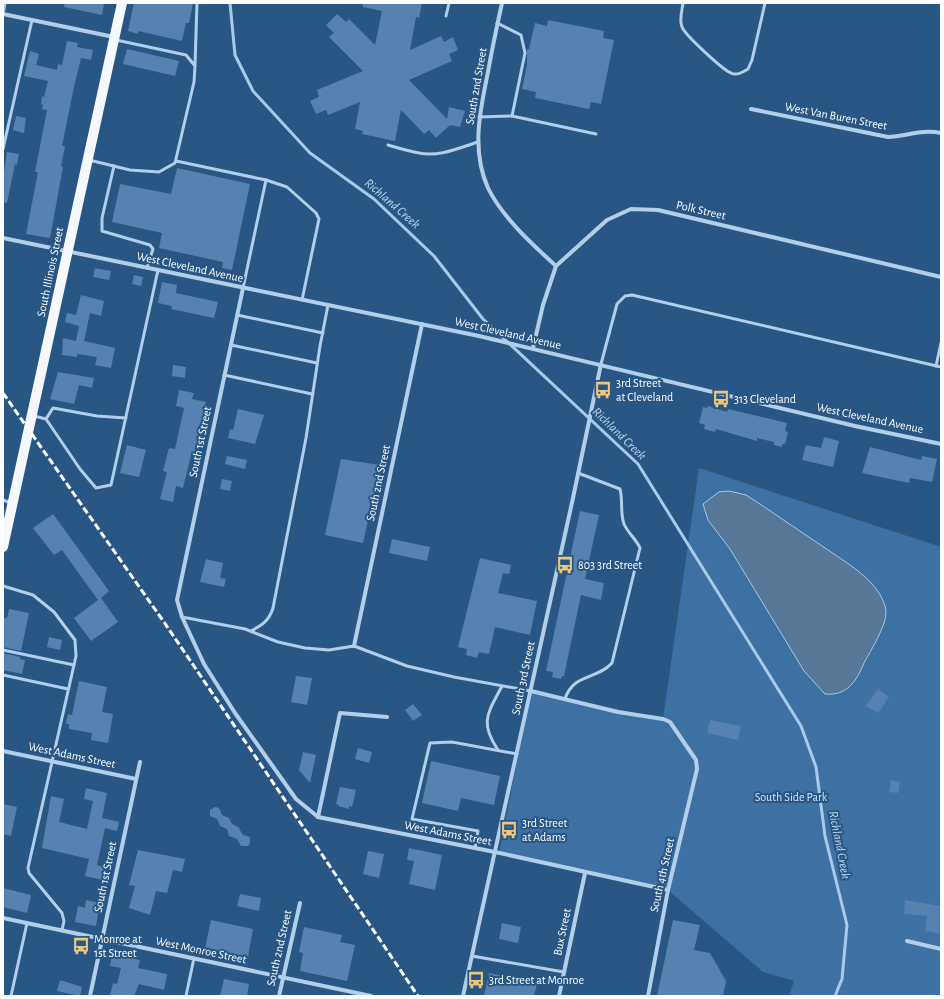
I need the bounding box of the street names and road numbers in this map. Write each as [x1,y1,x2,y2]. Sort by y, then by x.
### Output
street label: South 2nd Street [463,47,489,125]
street label: West Van Buren Street [784,100,888,132]
street label: Polk Street [675,198,727,222]
street label: South Illinois Street [35,226,65,318]
street label: West Cleveland Avenue [135,250,245,284]
street label: West Cleveland Avenue [454,315,562,351]
street label: West Cleveland Avenue [815,401,925,435]
street label: South 1st Street [187,405,213,479]
street label: South 2nd Street [364,444,392,522]
street label: South 3rd Street [509,640,537,716]
street label: West Adams Street [27,740,117,770]
street label: West Adams Street [403,819,493,847]
street label: South 4th Street [648,837,676,913]
street label: South 1st Street [92,840,118,914]
street label: Bux Street [551,907,573,957]
street label: South 2nd Street [264,909,294,987]
street label: West Monroe Street [154,935,248,966]

